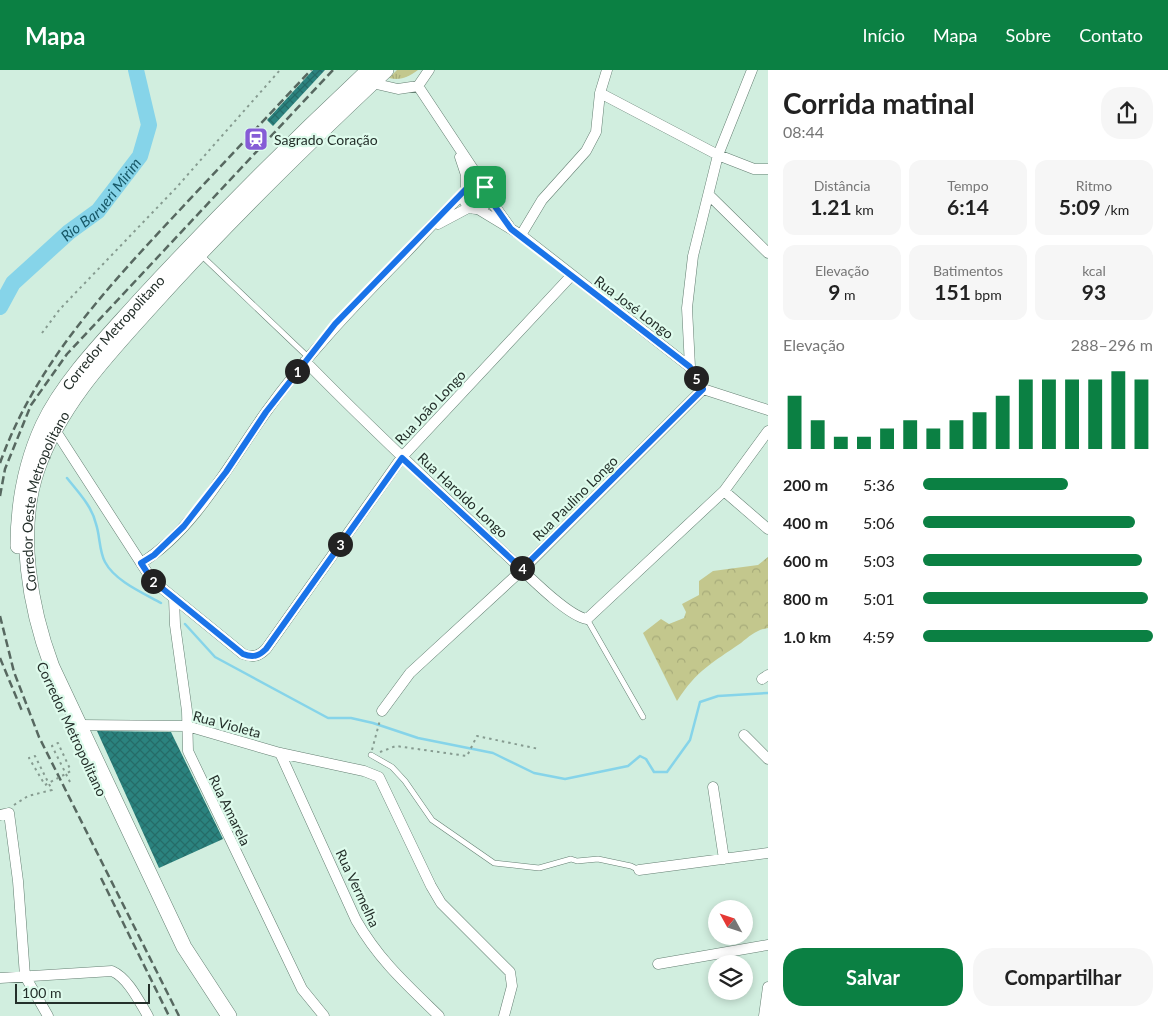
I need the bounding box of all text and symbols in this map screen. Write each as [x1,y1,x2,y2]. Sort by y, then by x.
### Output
text: Mapa [25,21,85,50]
text: Início [863,24,905,46]
text: Mapa [933,24,977,46]
text: Sobre [1005,24,1051,46]
text: Contato [1079,24,1143,46]
text: Corrida matinal [783,86,975,120]
button: share [1101,87,1153,139]
text: 08:44 [783,122,824,141]
station icon: Sagrado Coração [243,126,269,152]
place label: Sagrado Coração [274,131,378,148]
water label: Rio Barueri Mirim [57,154,145,244]
pin [464,166,506,208]
icon: arrive [471,173,499,201]
text: Distância [814,177,870,194]
text: Tempo [947,177,989,194]
text: Ritmo [1076,177,1112,194]
text: 1.21 [810,194,852,219]
text: 6:14 [947,194,989,219]
text: 5:09 [1059,194,1101,219]
text: km [852,201,874,218]
text: /km [1101,201,1129,218]
text: Elevação [815,262,869,279]
text: Batimentos [933,262,1003,279]
text: kcal [1082,262,1106,279]
street label: Corredor Metropolitano [58,271,167,393]
street label: Rua José Longo [591,272,677,342]
text: 9 [828,279,841,304]
text: 151 [934,279,971,304]
text: 93 [1082,279,1106,304]
text: m [841,286,856,303]
text: bpm [971,286,1002,303]
text: Elevação [783,335,845,354]
text: 288–296 m [1071,335,1153,354]
pin: 1 [284,358,310,384]
text: 1 [293,363,302,380]
street label: Rua João Longo [391,366,469,448]
pin: 5 [684,366,708,390]
text: 5 [692,370,701,387]
street label: Corredor Oeste Metropolitano [18,407,72,593]
street label: Rua Haroldo Longo [414,449,512,541]
street label: Rua Paulino Longo [529,452,621,544]
text: 200 m [783,475,828,494]
text: 5:36 [863,475,895,494]
text: 400 m [783,513,828,532]
text: 5:06 [863,513,895,532]
pin: 3 [328,532,352,556]
text: 3 [336,536,345,553]
text: 600 m [783,551,828,570]
text: 5:03 [863,551,895,570]
pin: 4 [510,556,534,580]
text: 4 [518,560,527,577]
pin: 2 [140,568,166,594]
text: 2 [149,573,158,590]
text: 800 m [783,589,828,608]
text: 5:01 [863,589,895,608]
text: 1.0 km [783,627,831,646]
text: 4:59 [863,627,895,646]
street label: Corredor Metropolitano [33,659,111,799]
street label: Rua Violeta [191,707,263,741]
street label: Rua Amarela [206,772,254,848]
street label: Rua Vermelha [332,846,384,930]
north arrow [708,900,752,945]
map controls [708,900,753,1000]
button: Salvar [783,948,963,1006]
button: Compartilhar [973,948,1153,1006]
button: layers [708,955,753,1000]
scale bar [15,981,150,1004]
text: 100 m [22,984,61,1001]

